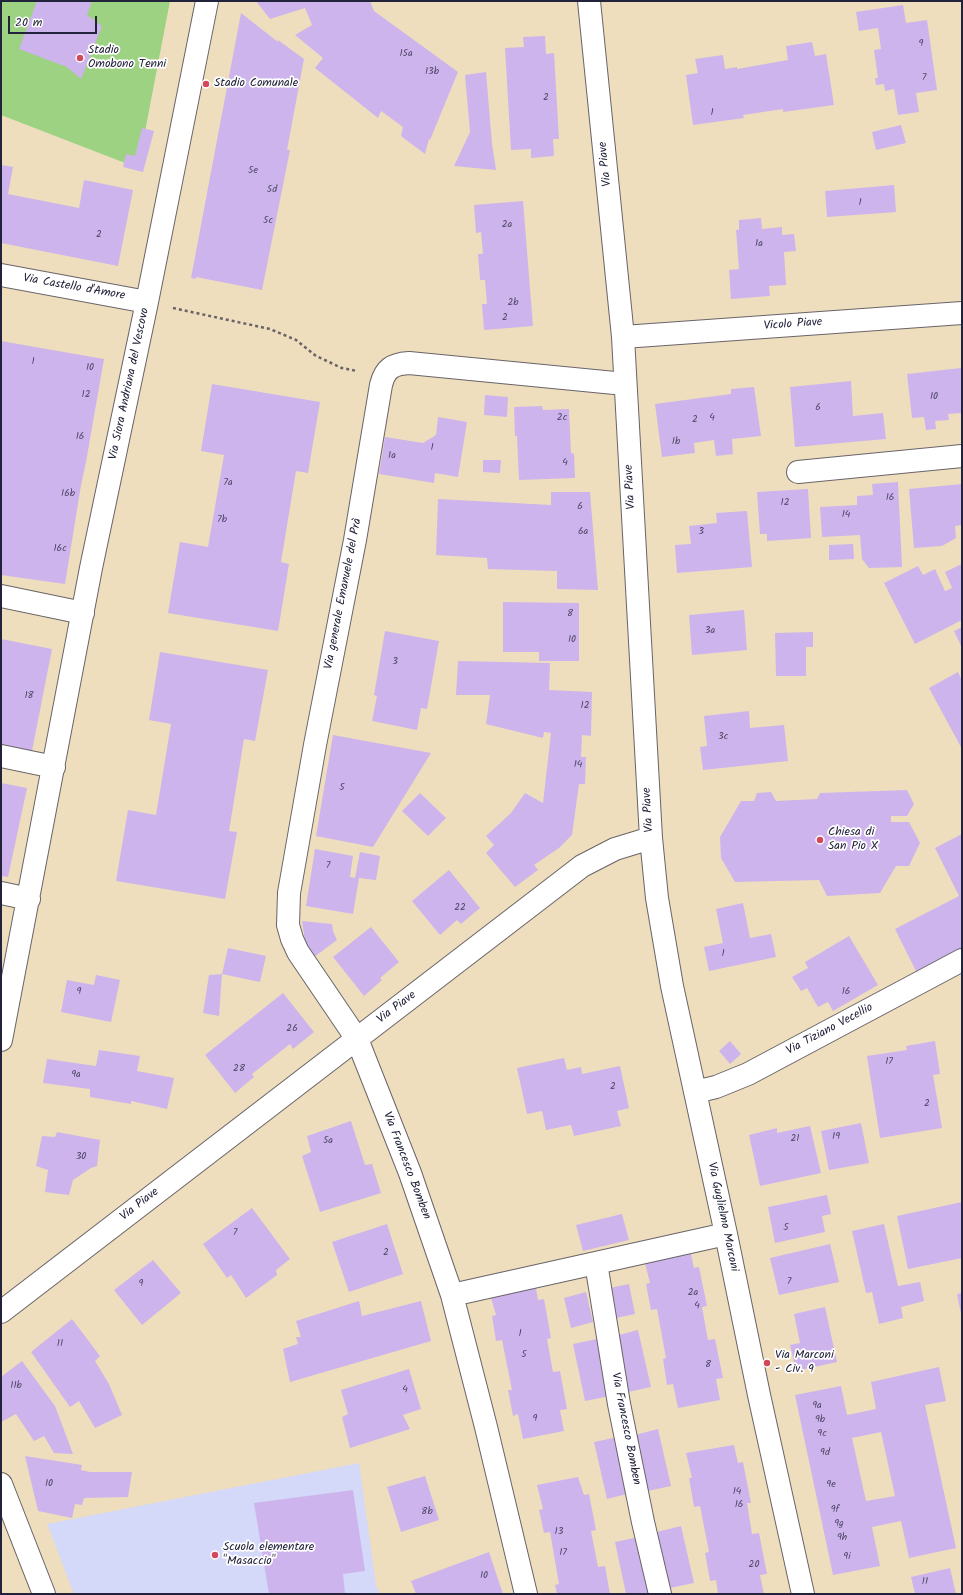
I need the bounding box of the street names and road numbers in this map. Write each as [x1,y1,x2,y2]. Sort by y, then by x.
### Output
street label: Via Piave [596,141,616,187]
street label: Via Castello d'Amore [22,272,126,304]
street label: Via Siora Andriana del Vescovo [107,307,153,461]
street label: Vicolo Piave [763,316,823,334]
street label: Via Piave [623,464,639,510]
street label: Via generale Emanuele del Prà [322,517,366,671]
street label: Via Piave [641,787,657,833]
street label: Via Piave [375,989,419,1027]
street label: Via Tiziano Vecellio [784,1001,876,1059]
street label: Via Francesco Bomben [379,1110,433,1222]
street label: Via Guglielmo Marconi [703,1161,741,1273]
street label: Via Piave [118,1185,162,1225]
street label: Via Francesco Bomben [607,1372,643,1486]

